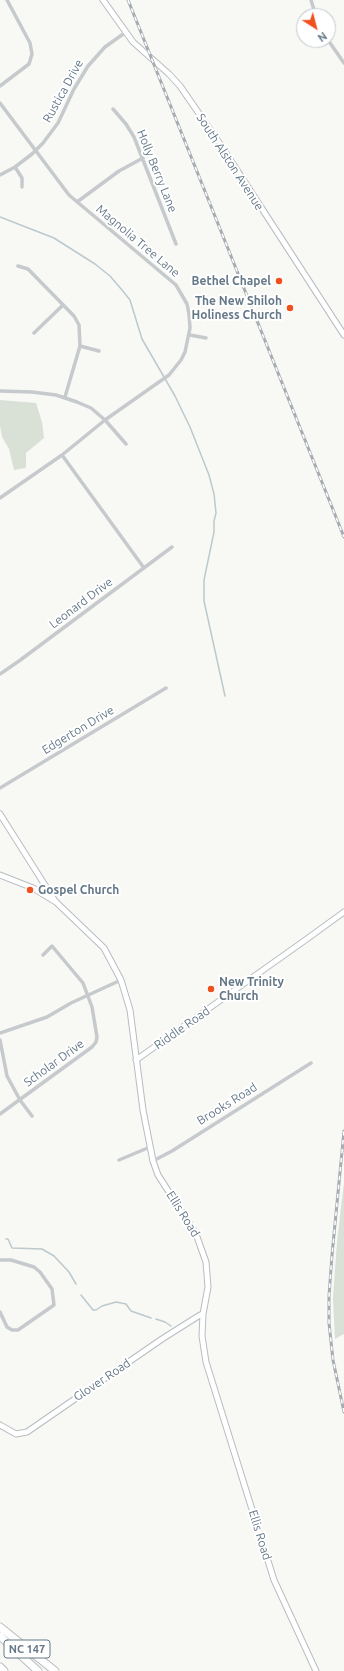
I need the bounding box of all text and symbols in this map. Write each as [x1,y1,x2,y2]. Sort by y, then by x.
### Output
north arrow [296,8,336,48]
text: N [316,30,329,44]
street label: Rustica Drive [40,57,86,125]
street label: South Alston Avenue [193,111,267,213]
street label: Holly Berry Lane [134,127,180,215]
street label: Magnolia Tree Lane [93,202,183,280]
place label: Bethel Chapel [192,274,271,288]
marker: Bethel Chapel [274,276,284,286]
place label: The New Shiloh Holiness Church [192,294,282,322]
marker: The New Shiloh Holiness Church [285,303,295,313]
street label: Leonard Drive [47,575,115,631]
street label: Edgerton Drive [39,703,117,757]
place label: Gospel Church [38,883,119,897]
marker: Gospel Church [25,885,35,895]
place label: New Trinity Church [219,975,284,1003]
marker: New Trinity Church [206,984,216,994]
street label: Riddle Road [151,1004,213,1052]
street label: Scholar Drive [21,1036,87,1090]
street label: Brooks Road [194,1080,260,1128]
street label: Ellis Road [163,1188,203,1240]
street label: Glover Road [71,1356,133,1404]
street label: Ellis Road [246,1508,274,1562]
road number: NC 147 [4,1640,50,1658]

